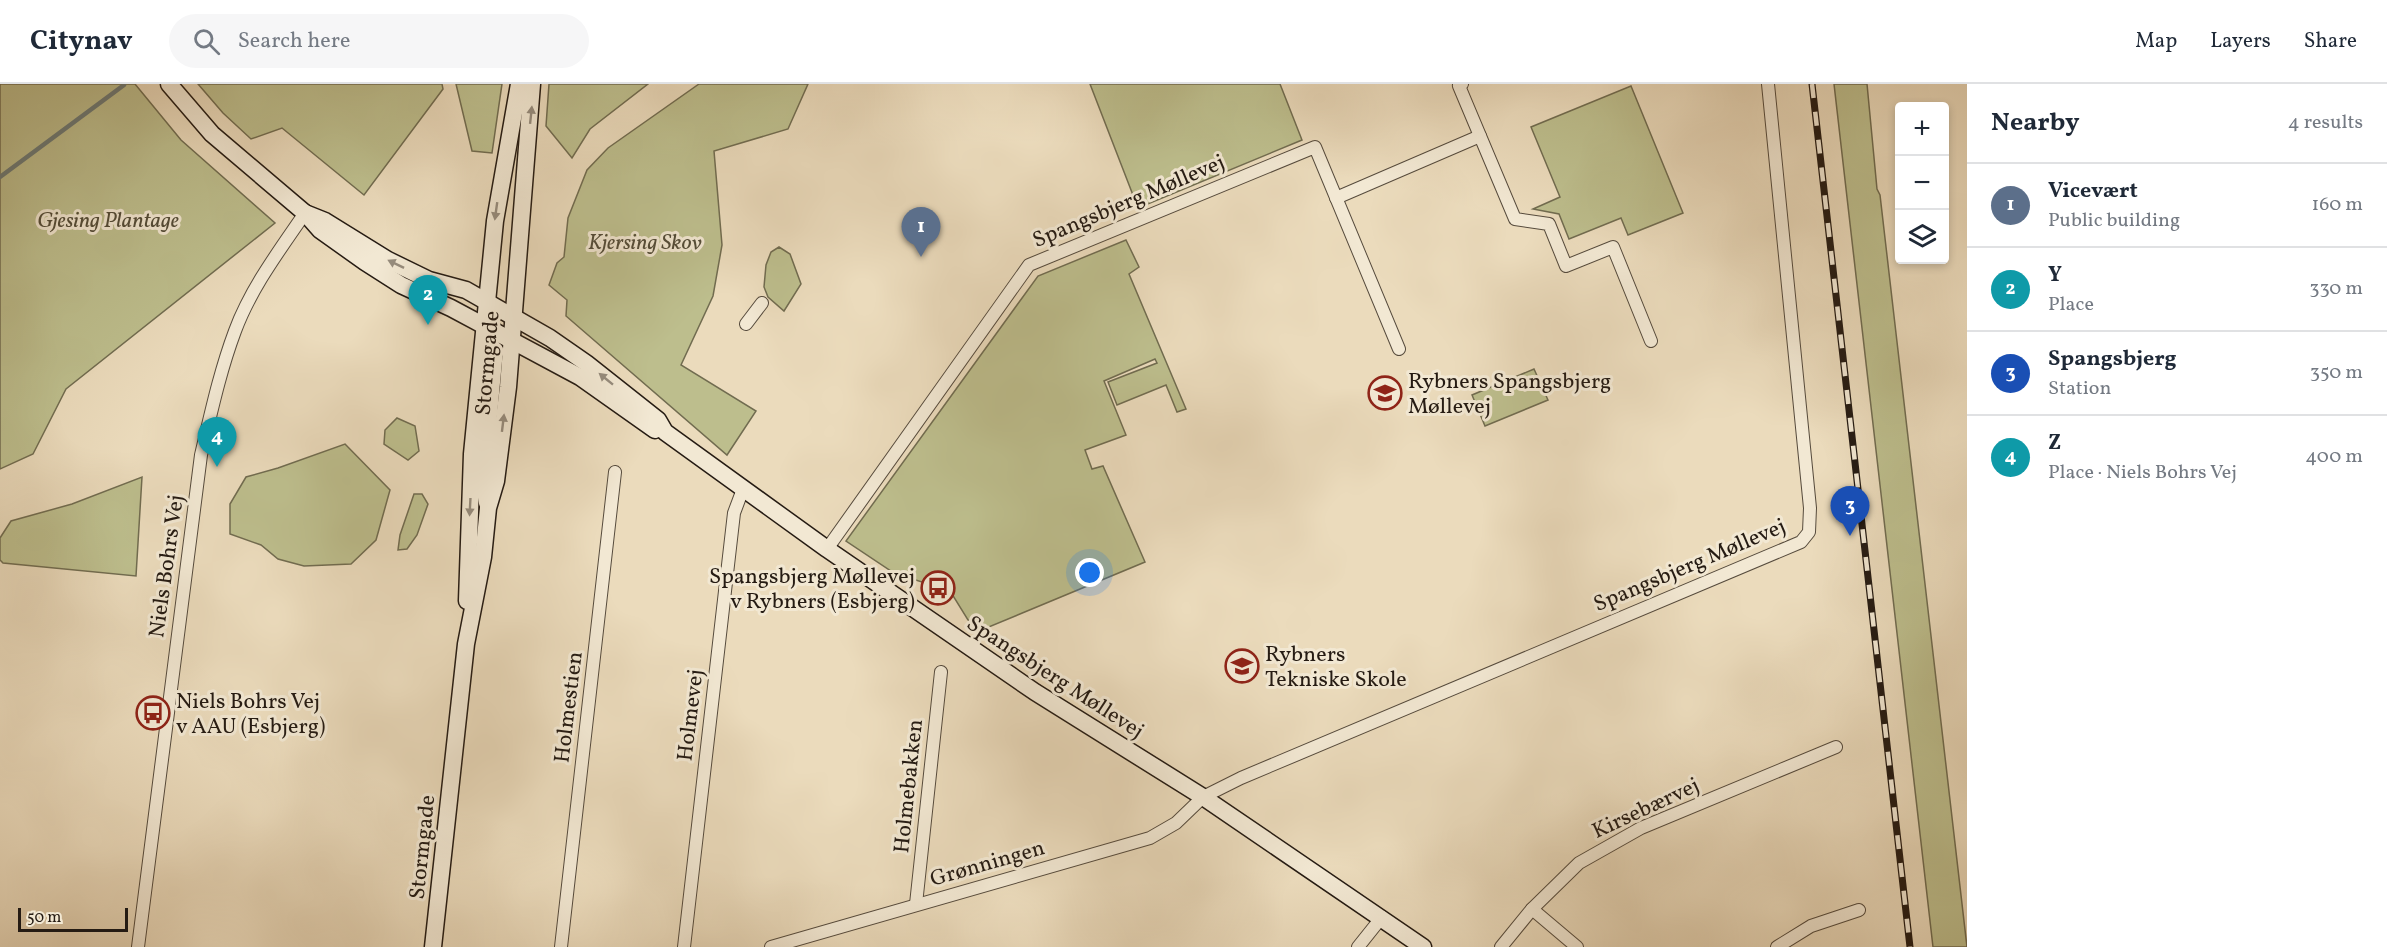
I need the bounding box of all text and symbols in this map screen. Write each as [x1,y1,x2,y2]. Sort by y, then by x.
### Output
search box [169,14,589,68]
text: Citynav [30,22,133,61]
icon: search [190,25,223,58]
text: Search here [238,26,350,57]
text: Map [2135,27,2177,56]
text: Layers [2210,27,2271,56]
text: Share [2304,27,2357,56]
map controls [1895,102,1949,264]
button: + [1895,102,1949,156]
one-way arrow [526,105,536,124]
text: Nearby [1991,105,2080,141]
text: 4 results [2288,109,2363,137]
street label: Spangsbjerg Møllevej [1028,148,1230,257]
button: − [1895,156,1949,210]
text: Vicevært [2048,176,2138,207]
text: 1 [2006,191,2015,219]
text: 160 m [2311,191,2363,219]
one-way arrow [492,202,501,221]
park label: Gjesing Plantage [37,206,179,237]
text: Public building [2048,207,2180,235]
pin: 1 [902,208,940,257]
button: layers [1895,210,1949,264]
park label: Kjersing Skov [588,228,702,259]
one-way arrow [387,259,404,268]
text: Y [2048,260,2062,291]
text: 2 [2005,275,2016,303]
text: 330 m [2309,275,2363,303]
pin: 2 [408,276,448,325]
text: Place [2048,291,2094,319]
street label: Stormgade [468,310,509,417]
text: Spangsbjerg [2048,344,2177,375]
text: 3 [2005,359,2016,387]
text: 350 m [2310,359,2363,387]
place label: Rybners Spangsbjerg Møllevej [1408,367,1611,423]
one-way arrow [599,373,614,385]
school or university icon: Rybners Spangsbjerg Møllevej [1367,375,1403,411]
text: Station [2048,375,2111,403]
one-way arrow [498,414,508,433]
pin: 4 [198,418,236,467]
text: Z [2048,428,2061,459]
text: 4 [2004,443,2017,471]
text: 400 m [2305,443,2363,471]
text: Place · Niels Bohrs Vej [2048,459,2237,487]
pin: 3 [1830,486,1870,536]
street label: Niels Bohrs Vej [142,493,193,640]
one-way arrow [465,497,474,516]
street label: Spangsbjerg Møllevej [1589,512,1791,621]
your location [1075,558,1104,587]
place label: Spangsbjerg Møllevej v Rybners (Esbjerg) [709,562,915,618]
bus stop icon: Spangsbjerg Møllevej v Rybners (Esbjerg) [920,570,956,606]
street label: Spangsbjerg Møllevej [960,609,1149,747]
place label: Rybners Tekniske Skole [1265,640,1407,696]
school or university icon: Rybners Tekniske Skole [1224,648,1260,684]
street label: Holmestien [547,650,592,765]
street label: Holmevej [670,668,712,763]
place label: Niels Bohrs Vej v AAU (Esbjerg) [176,687,325,743]
bus stop icon: Niels Bohrs Vej v AAU (Esbjerg) [135,695,171,731]
street label: Holmebakken [887,718,932,855]
street label: Kirsebærvej [1587,771,1705,848]
street label: Stormgade [403,793,444,901]
street label: Grønningen [927,833,1049,896]
scale bar [18,905,128,932]
text: 50 m [27,907,61,929]

